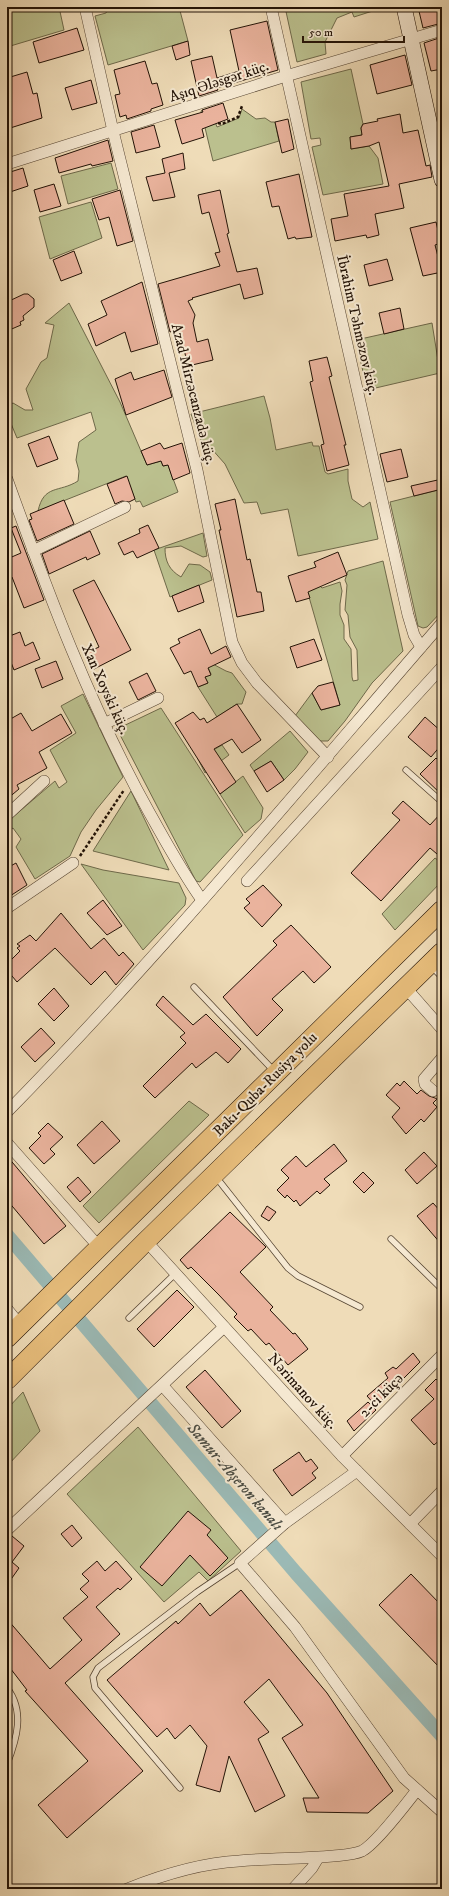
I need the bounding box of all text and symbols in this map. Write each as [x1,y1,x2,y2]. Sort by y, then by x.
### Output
scale bar [303,18,404,44]
text: 50 m [309,25,333,40]
street label: Aşıq Ələsgər küç. [167,56,271,106]
street label: İbrahim Təhməzov küç. [332,253,383,397]
street label: Azad Mirzəcanzadə küç. [167,321,220,467]
street label: Xan Xoyski küç. [77,641,134,738]
street label: Bakı-Quba-Rusiya yolu [209,1028,322,1141]
street label: Nərimanov küç. [264,1349,342,1433]
street label: 2-ci küçə [355,1369,408,1421]
water label: Samur-Abşeron kanalı [182,1418,288,1535]

